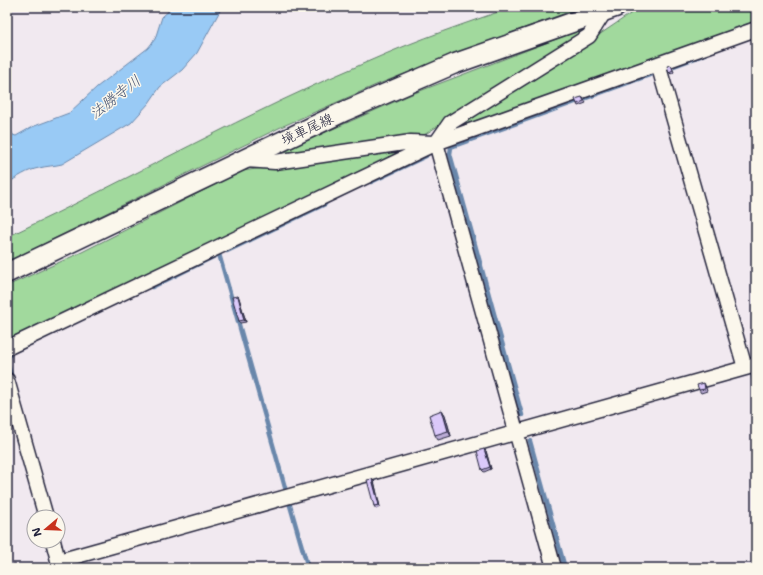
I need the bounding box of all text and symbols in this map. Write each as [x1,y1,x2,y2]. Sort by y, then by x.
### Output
water label: 法勝寺川 [85,71,145,123]
street label: 境車尾線 [278,109,336,149]
north arrow [26,509,66,549]
text: N [28,525,46,539]

